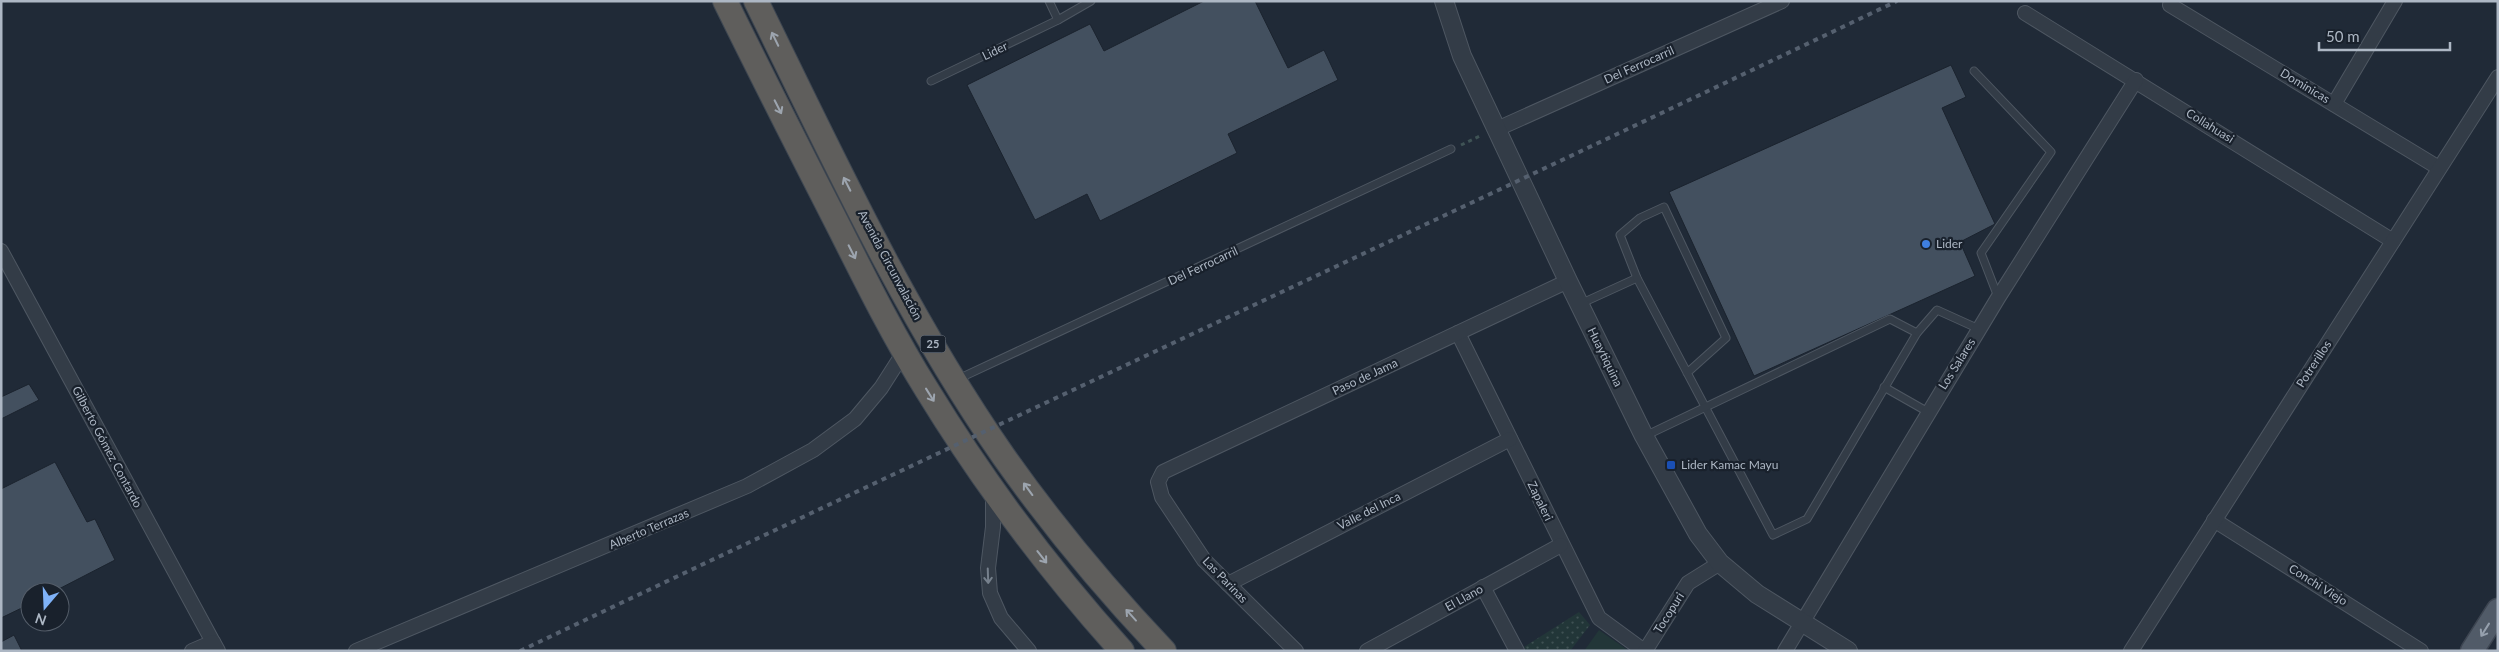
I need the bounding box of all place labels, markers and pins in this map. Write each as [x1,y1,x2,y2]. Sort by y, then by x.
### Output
place label: Lider [1936,236,1963,251]
marker: Lider [1920,238,1932,250]
place label: Lider Kamac Mayu [1681,457,1778,472]
marker: Lider Kamac Mayu [1665,459,1677,471]

